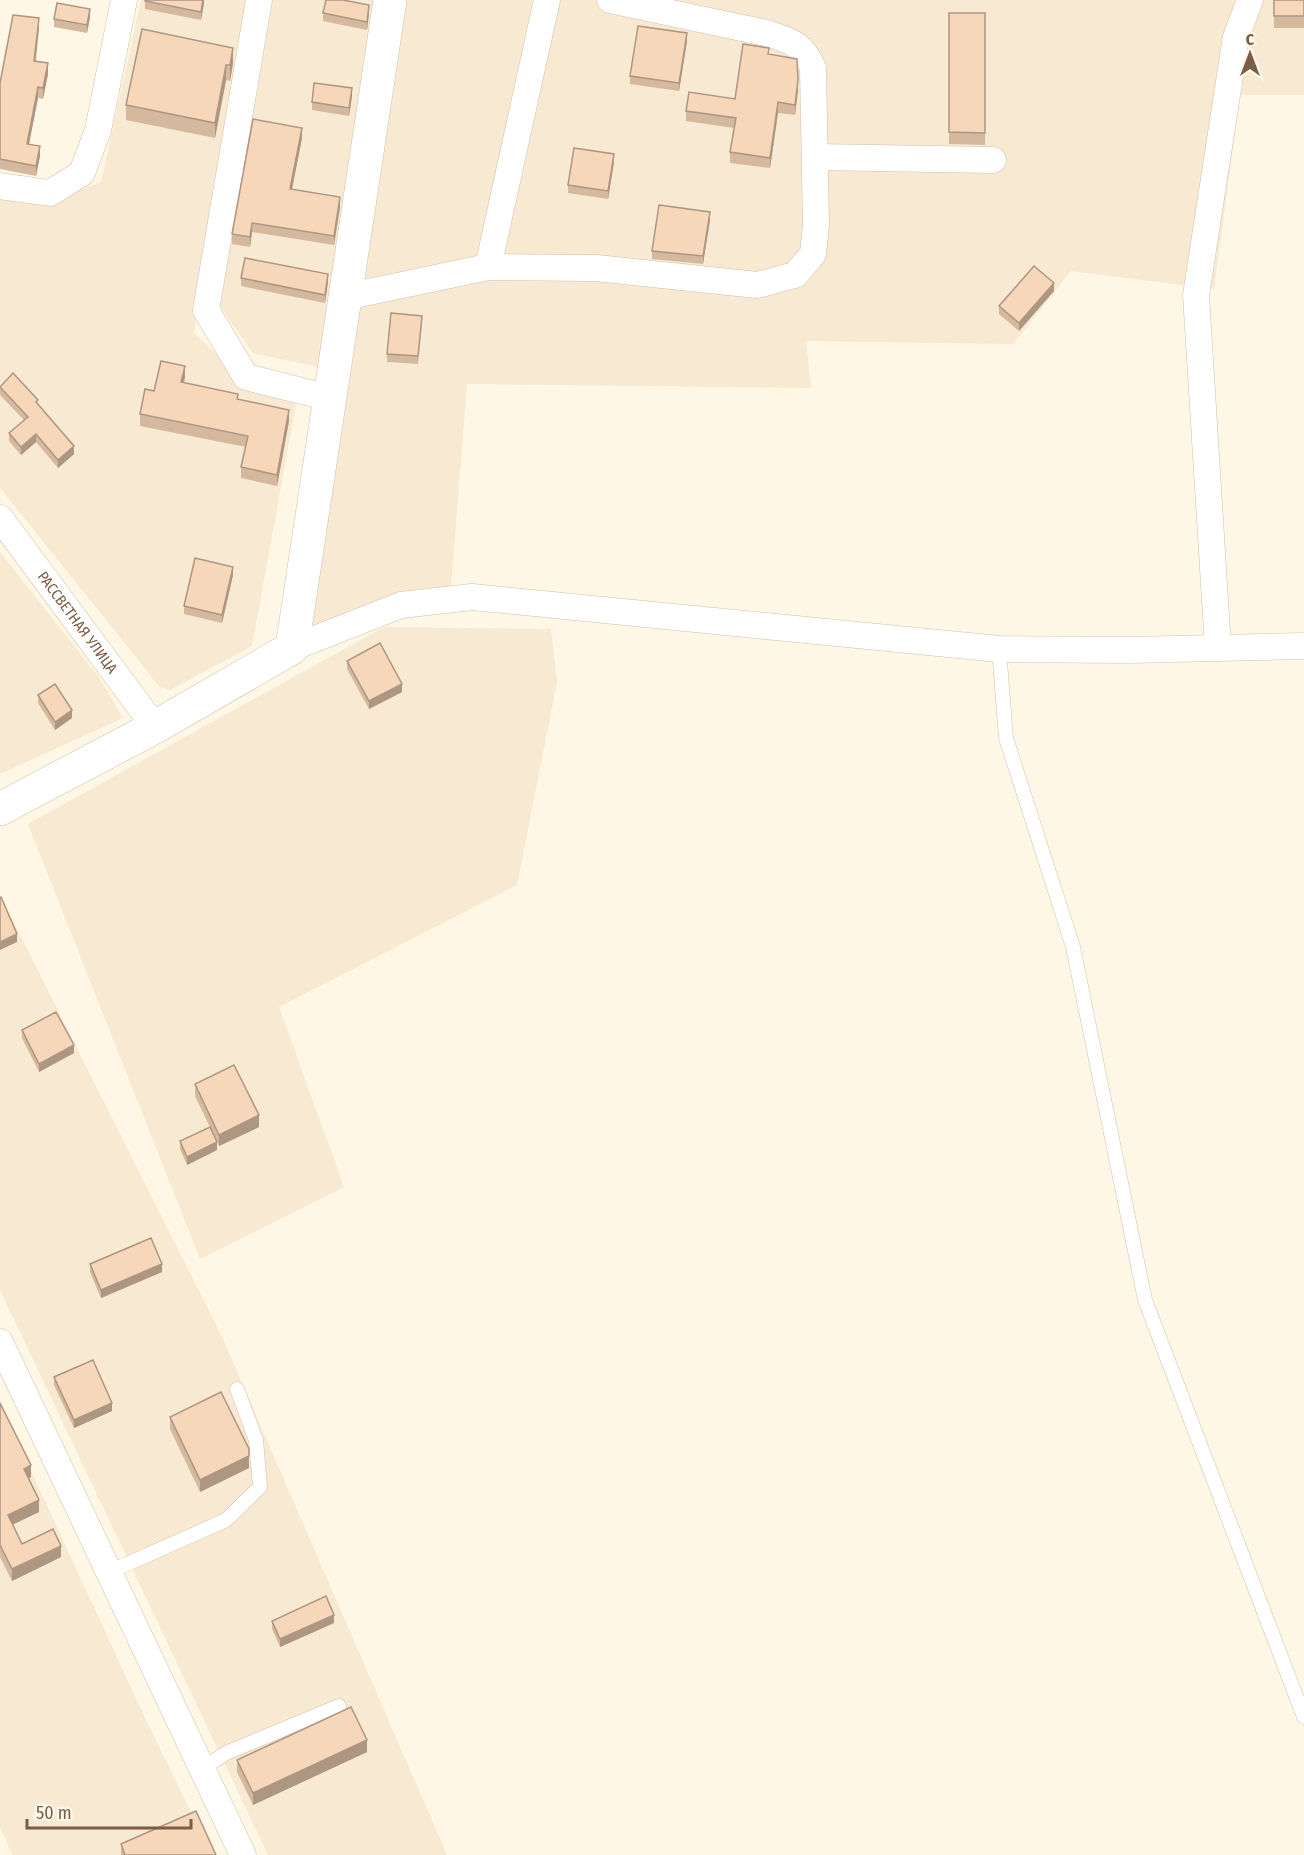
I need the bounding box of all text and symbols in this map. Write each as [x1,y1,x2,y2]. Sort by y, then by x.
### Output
north arrow [1220,24,1280,84]
text: С [1246,30,1255,49]
street label: РАССВЕТНАЯ УЛИЦА [34,568,121,677]
scale bar [27,1792,190,1830]
text: 50 m [36,1802,72,1824]

